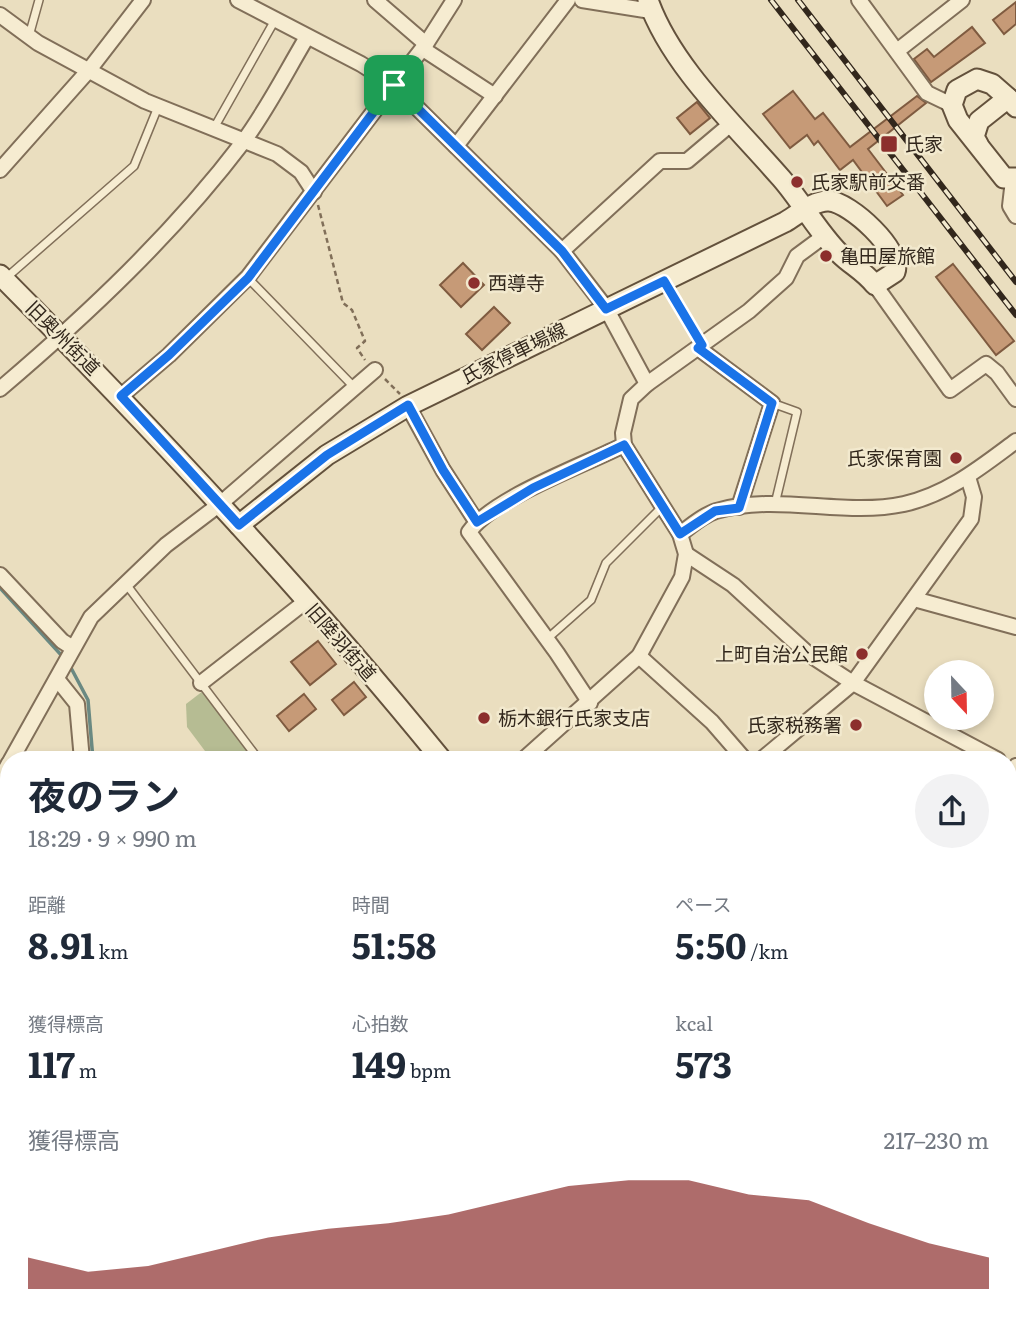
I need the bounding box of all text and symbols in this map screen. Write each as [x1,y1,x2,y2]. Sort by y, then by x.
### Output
pin [364,55,424,115]
icon: arrive [375,66,413,104]
place label: 氏家 [905,129,943,157]
marker: 氏家 [879,134,899,154]
place label: 氏家駅前交番 [811,167,925,195]
marker: 氏家駅前交番 [789,174,805,190]
place label: 亀田屋旅館 [840,241,935,269]
marker: 亀田屋旅館 [818,248,834,264]
place label: 西導寺 [488,268,545,296]
marker: 西導寺 [466,275,482,291]
street label: 旧奥州街道 [20,294,107,381]
street label: 氏家停車場線 [456,315,571,390]
place label: 氏家保育園 [847,443,942,471]
marker: 氏家保育園 [948,450,964,466]
street label: 旧陸羽街道 [300,596,383,686]
place label: 上町自治公民館 [715,639,848,667]
marker: 上町自治公民館 [854,646,870,662]
north arrow [924,660,994,730]
map controls [924,660,994,730]
place label: 栃木銀行氏家支店 [498,703,650,731]
marker: 栃木銀行氏家支店 [476,710,492,726]
place label: 氏家税務署 [747,710,842,738]
marker: 氏家税務署 [848,717,864,733]
text: 夜のラン [28,765,180,822]
button: share [915,774,989,848]
text: 18:29 · 9 × 990 m [28,820,197,854]
text: 距離 [28,890,66,918]
text: 時間 [352,890,390,918]
text: ペース [675,890,731,918]
text: 8.91 [28,918,95,970]
text: 51:58 [352,918,436,970]
text: 5:50 [675,918,746,970]
text: km [95,937,129,965]
text: /km [746,937,788,965]
text: 獲得標高 [28,1009,104,1037]
text: 心拍数 [352,1009,409,1037]
text: kcal [675,1009,713,1037]
text: 117 [28,1037,75,1089]
text: 149 [352,1037,406,1089]
text: 573 [675,1037,732,1089]
text: m [75,1056,97,1084]
text: bpm [406,1056,451,1084]
text: 獲得標高 [28,1122,120,1156]
text: 217–230 m [883,1122,989,1156]

